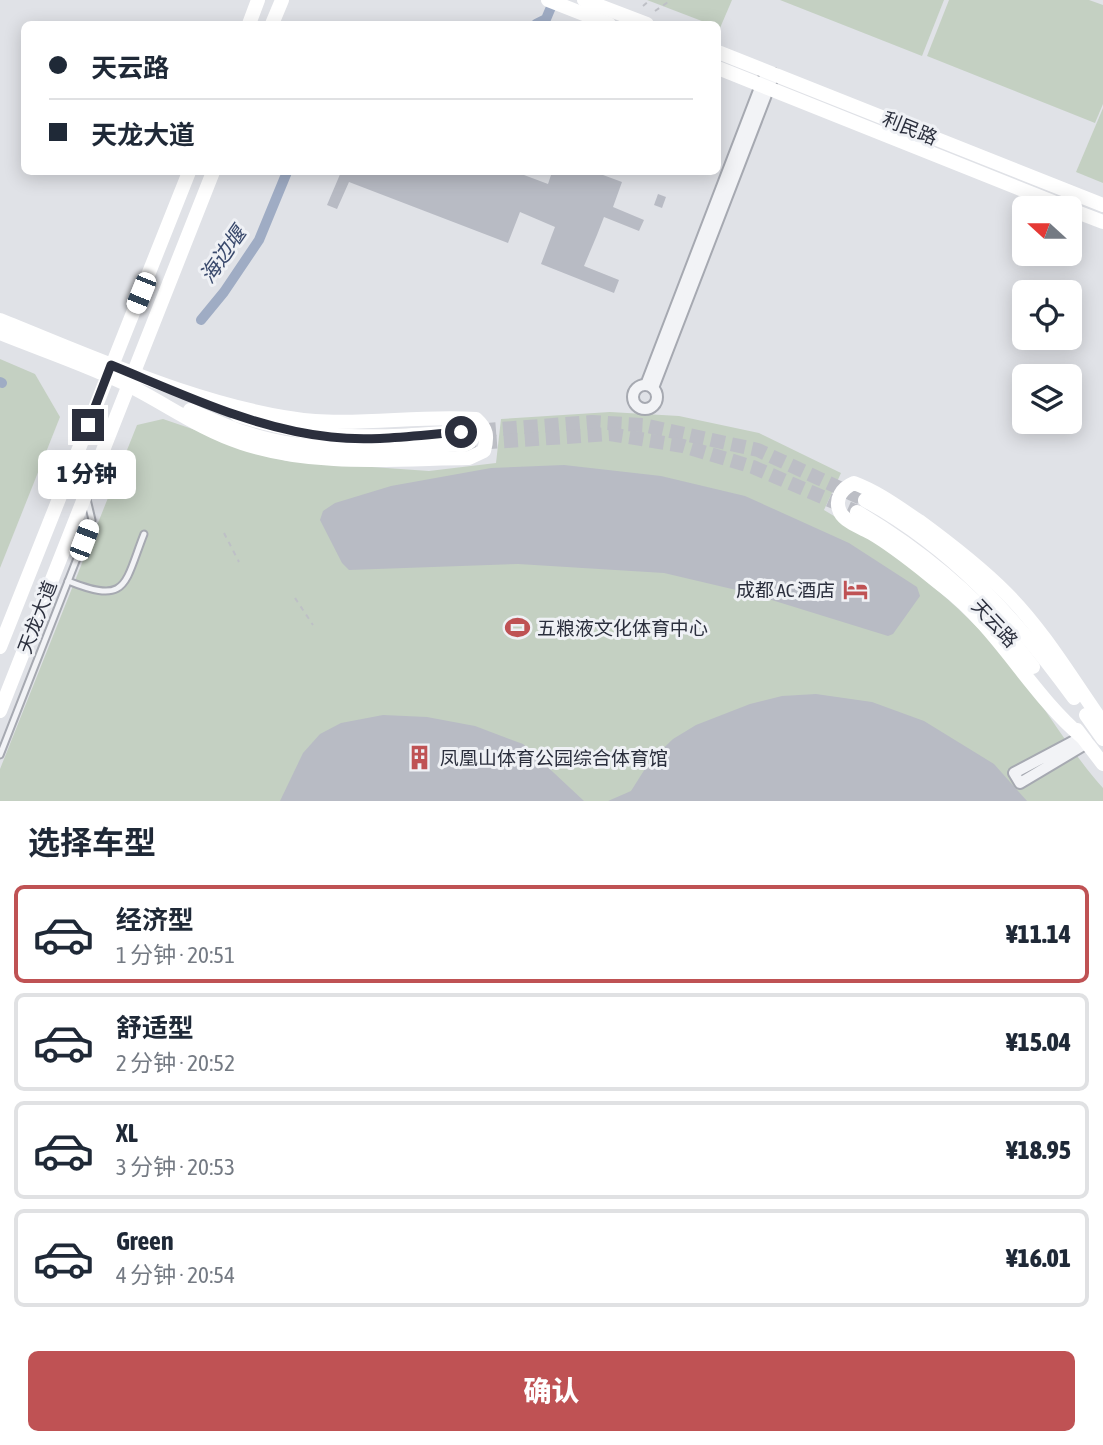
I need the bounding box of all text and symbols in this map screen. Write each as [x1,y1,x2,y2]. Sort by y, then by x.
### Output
text: 天云路 [91,53,169,83]
street label: 利民路 [879,107,941,149]
text: 天龙大道 [91,120,195,150]
north arrow [1012,196,1082,266]
map controls [1012,196,1082,434]
water label: 海边堰 [194,219,252,287]
car [124,270,159,316]
button: locate [1012,280,1082,350]
button: layers [1012,364,1082,434]
route end [72,409,104,441]
route start [445,416,477,448]
callout: 1 分钟 [39,450,137,499]
text: 1 分钟 [57,461,117,487]
car [67,517,102,563]
hotel icon: 成都 AC 酒店 [841,576,869,604]
street label: 天龙大道 [13,578,61,656]
place label: 成都 AC 酒店 [736,579,835,601]
street label: 天云路 [968,595,1022,651]
sports icon: 五粮液文化体育中心 [503,614,531,642]
place label: 五粮液文化体育中心 [537,617,708,639]
building icon: 凤凰山体育公园综合体育馆 [406,744,434,772]
place label: 凤凰山体育公园综合体育馆 [440,747,668,769]
text: 选择车型 [28,824,156,861]
icon: car [32,903,95,966]
text: 经济型 [116,905,194,935]
text: ¥11.14 [1006,919,1071,949]
text: 1 分钟 · 20:51 [116,942,235,968]
icon: car [32,1011,95,1074]
text: 舒适型 [116,1013,194,1043]
text: ¥15.04 [1006,1027,1071,1057]
text: 2 分钟 · 20:52 [116,1050,235,1076]
text: XL [116,1118,138,1148]
icon: car [32,1119,95,1182]
text: ¥18.95 [1006,1135,1071,1165]
text: 3 分钟 · 20:53 [116,1154,235,1180]
text: Green [116,1226,174,1256]
icon: car [32,1227,95,1290]
text: ¥16.01 [1006,1243,1071,1273]
text: 4 分钟 · 20:54 [116,1262,235,1288]
button: 确认 [28,1351,1075,1431]

